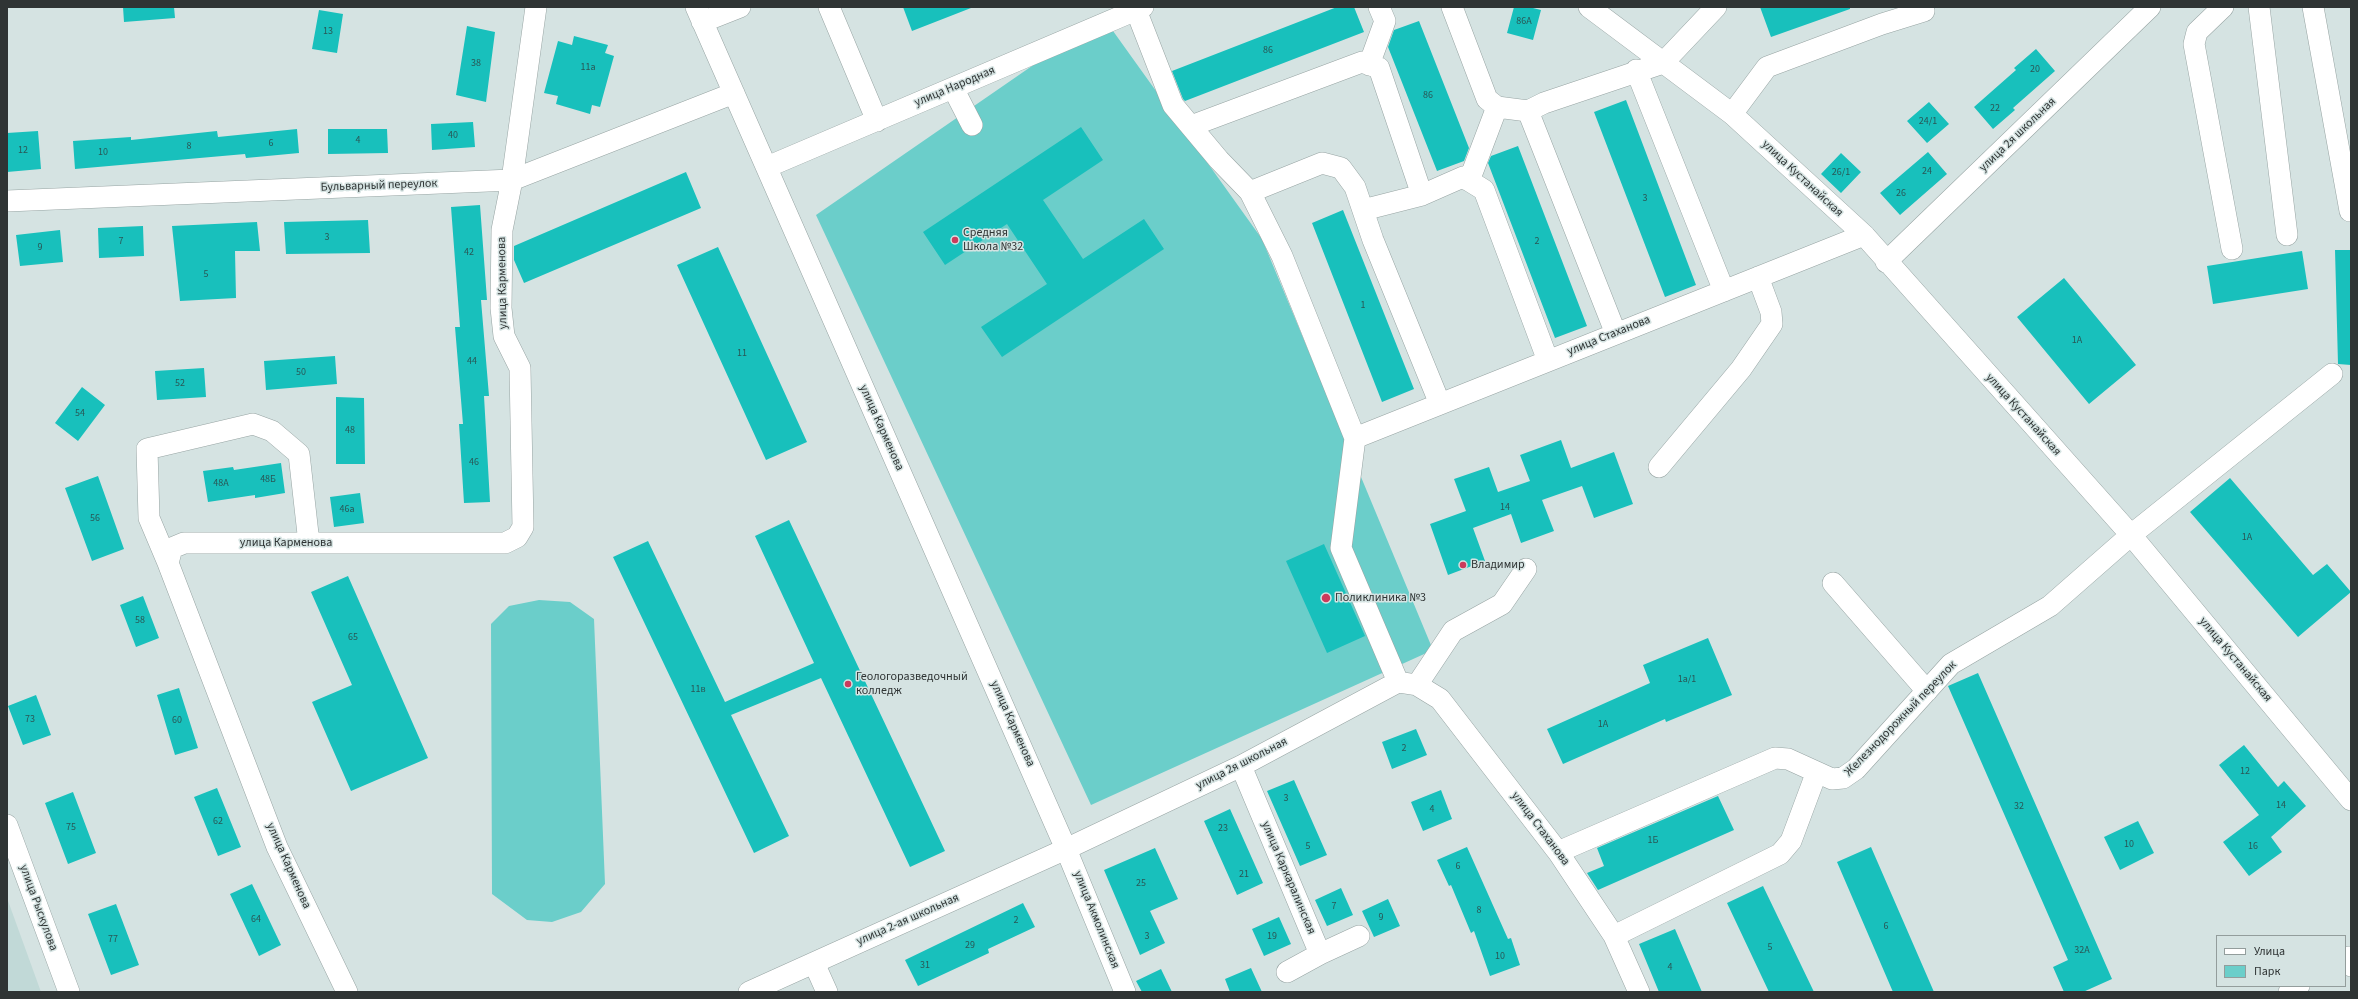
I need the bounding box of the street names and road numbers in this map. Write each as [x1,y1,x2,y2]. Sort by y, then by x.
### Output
street label: улица Народная [912,64,998,110]
street label: улица 2я школьная [1977,95,2059,175]
street label: улица Кустанайская [1758,138,1846,220]
street label: Бульварный переулок [320,177,438,195]
street label: улица Карменова [495,237,511,329]
street label: улица Стаханова [1565,313,1653,359]
street label: улица Кустанайская [1982,371,2064,459]
street label: улица Карменова [856,383,906,473]
street label: улица Карменова [240,536,332,550]
street label: улица Кустанайская [2195,615,2275,705]
street label: Железнодорожный переулок [1842,658,1960,780]
street label: улица Карменова [987,679,1037,769]
street label: улица 2я школьная [1194,735,1290,793]
street label: улица Стаханова [1508,789,1572,869]
street label: улица Каркаралинская [1258,819,1318,937]
street label: улица Карменова [263,821,313,911]
street label: улица Рыскулова [16,863,60,953]
street label: улица Акмолинская [1070,869,1122,971]
street label: улица 2-ая школьная [855,891,961,949]

